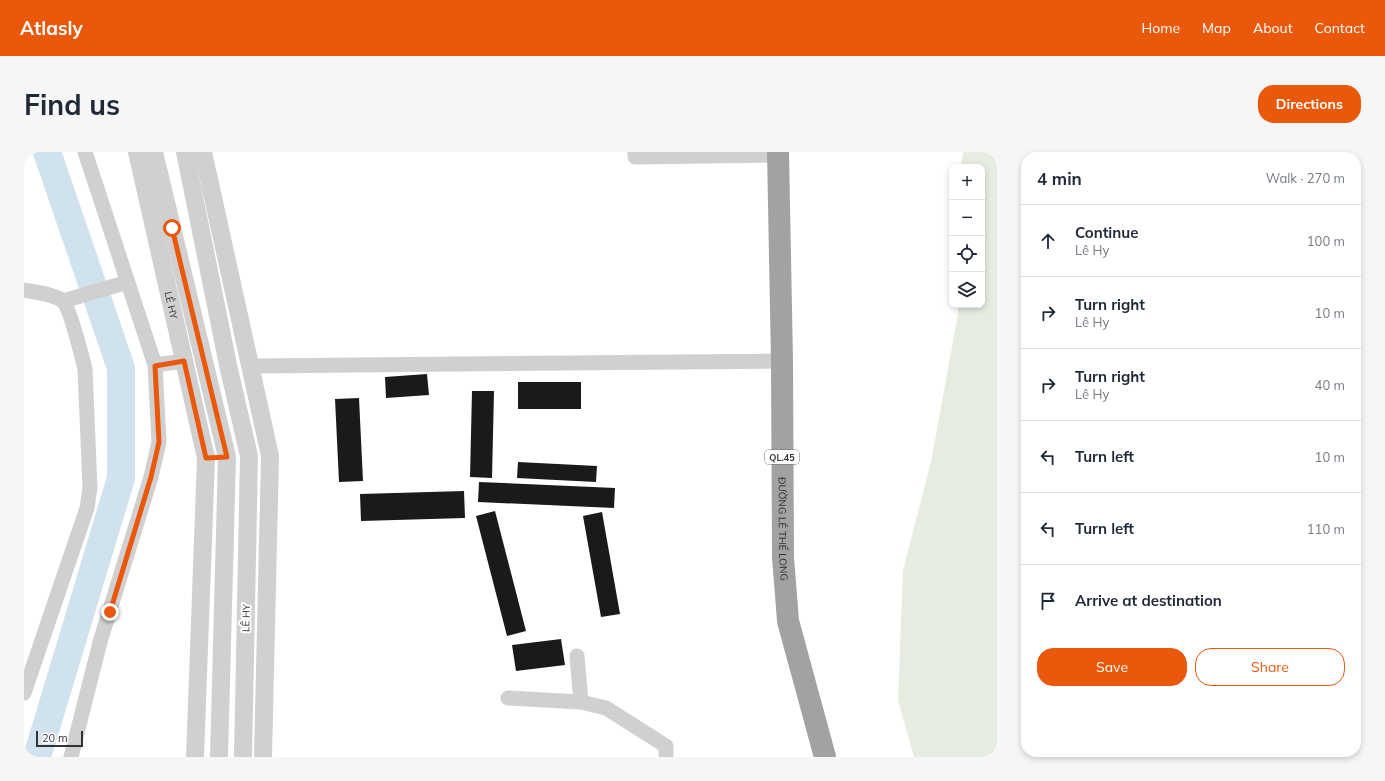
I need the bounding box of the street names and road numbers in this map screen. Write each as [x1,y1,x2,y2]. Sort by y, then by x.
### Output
street label: LÊ HY [162,290,181,321]
road number: QL.45 [765,450,799,464]
street label: ĐƯỜNG LÊ THẾ LONG [776,477,791,581]
street label: LÊ HY [239,603,253,632]

